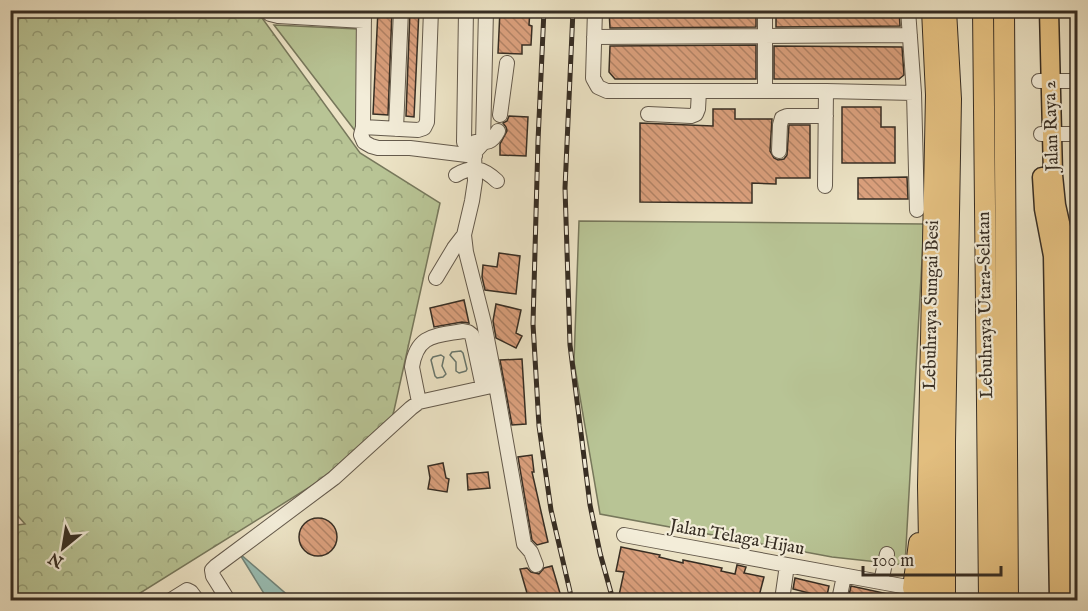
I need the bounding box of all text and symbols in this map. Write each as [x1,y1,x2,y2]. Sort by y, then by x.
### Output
street label: Jalan Raya 2 [1039,80,1065,174]
street label: Lebuhraya Utara–Selatan [973,211,999,399]
street label: Lebuhraya Sungai Besi [919,220,945,390]
street label: Jalan Telaga Hijau [666,514,806,561]
north arrow [33,518,93,578]
scale bar [863,539,1001,577]
text: N [45,547,68,572]
text: 100 m [872,550,914,573]

